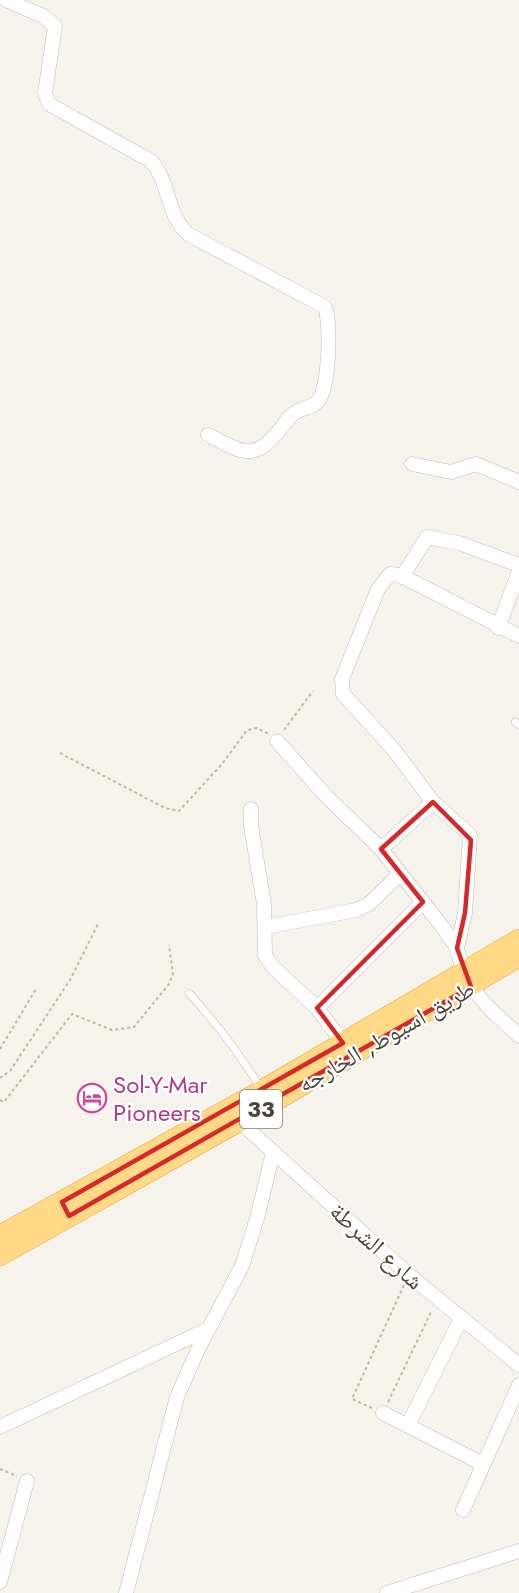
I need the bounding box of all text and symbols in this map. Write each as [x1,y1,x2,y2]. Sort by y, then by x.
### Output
street label: طريق اسيوط, الخارجه [291,971,481,1101]
place label: Sol-Y-Mar Pioneers [113,1067,208,1130]
hotel icon: Sol-Y-Mar Pioneers [76,1082,108,1114]
road number: 33 [240,1090,282,1128]
street label: شارع الشرطة [322,1194,432,1298]

